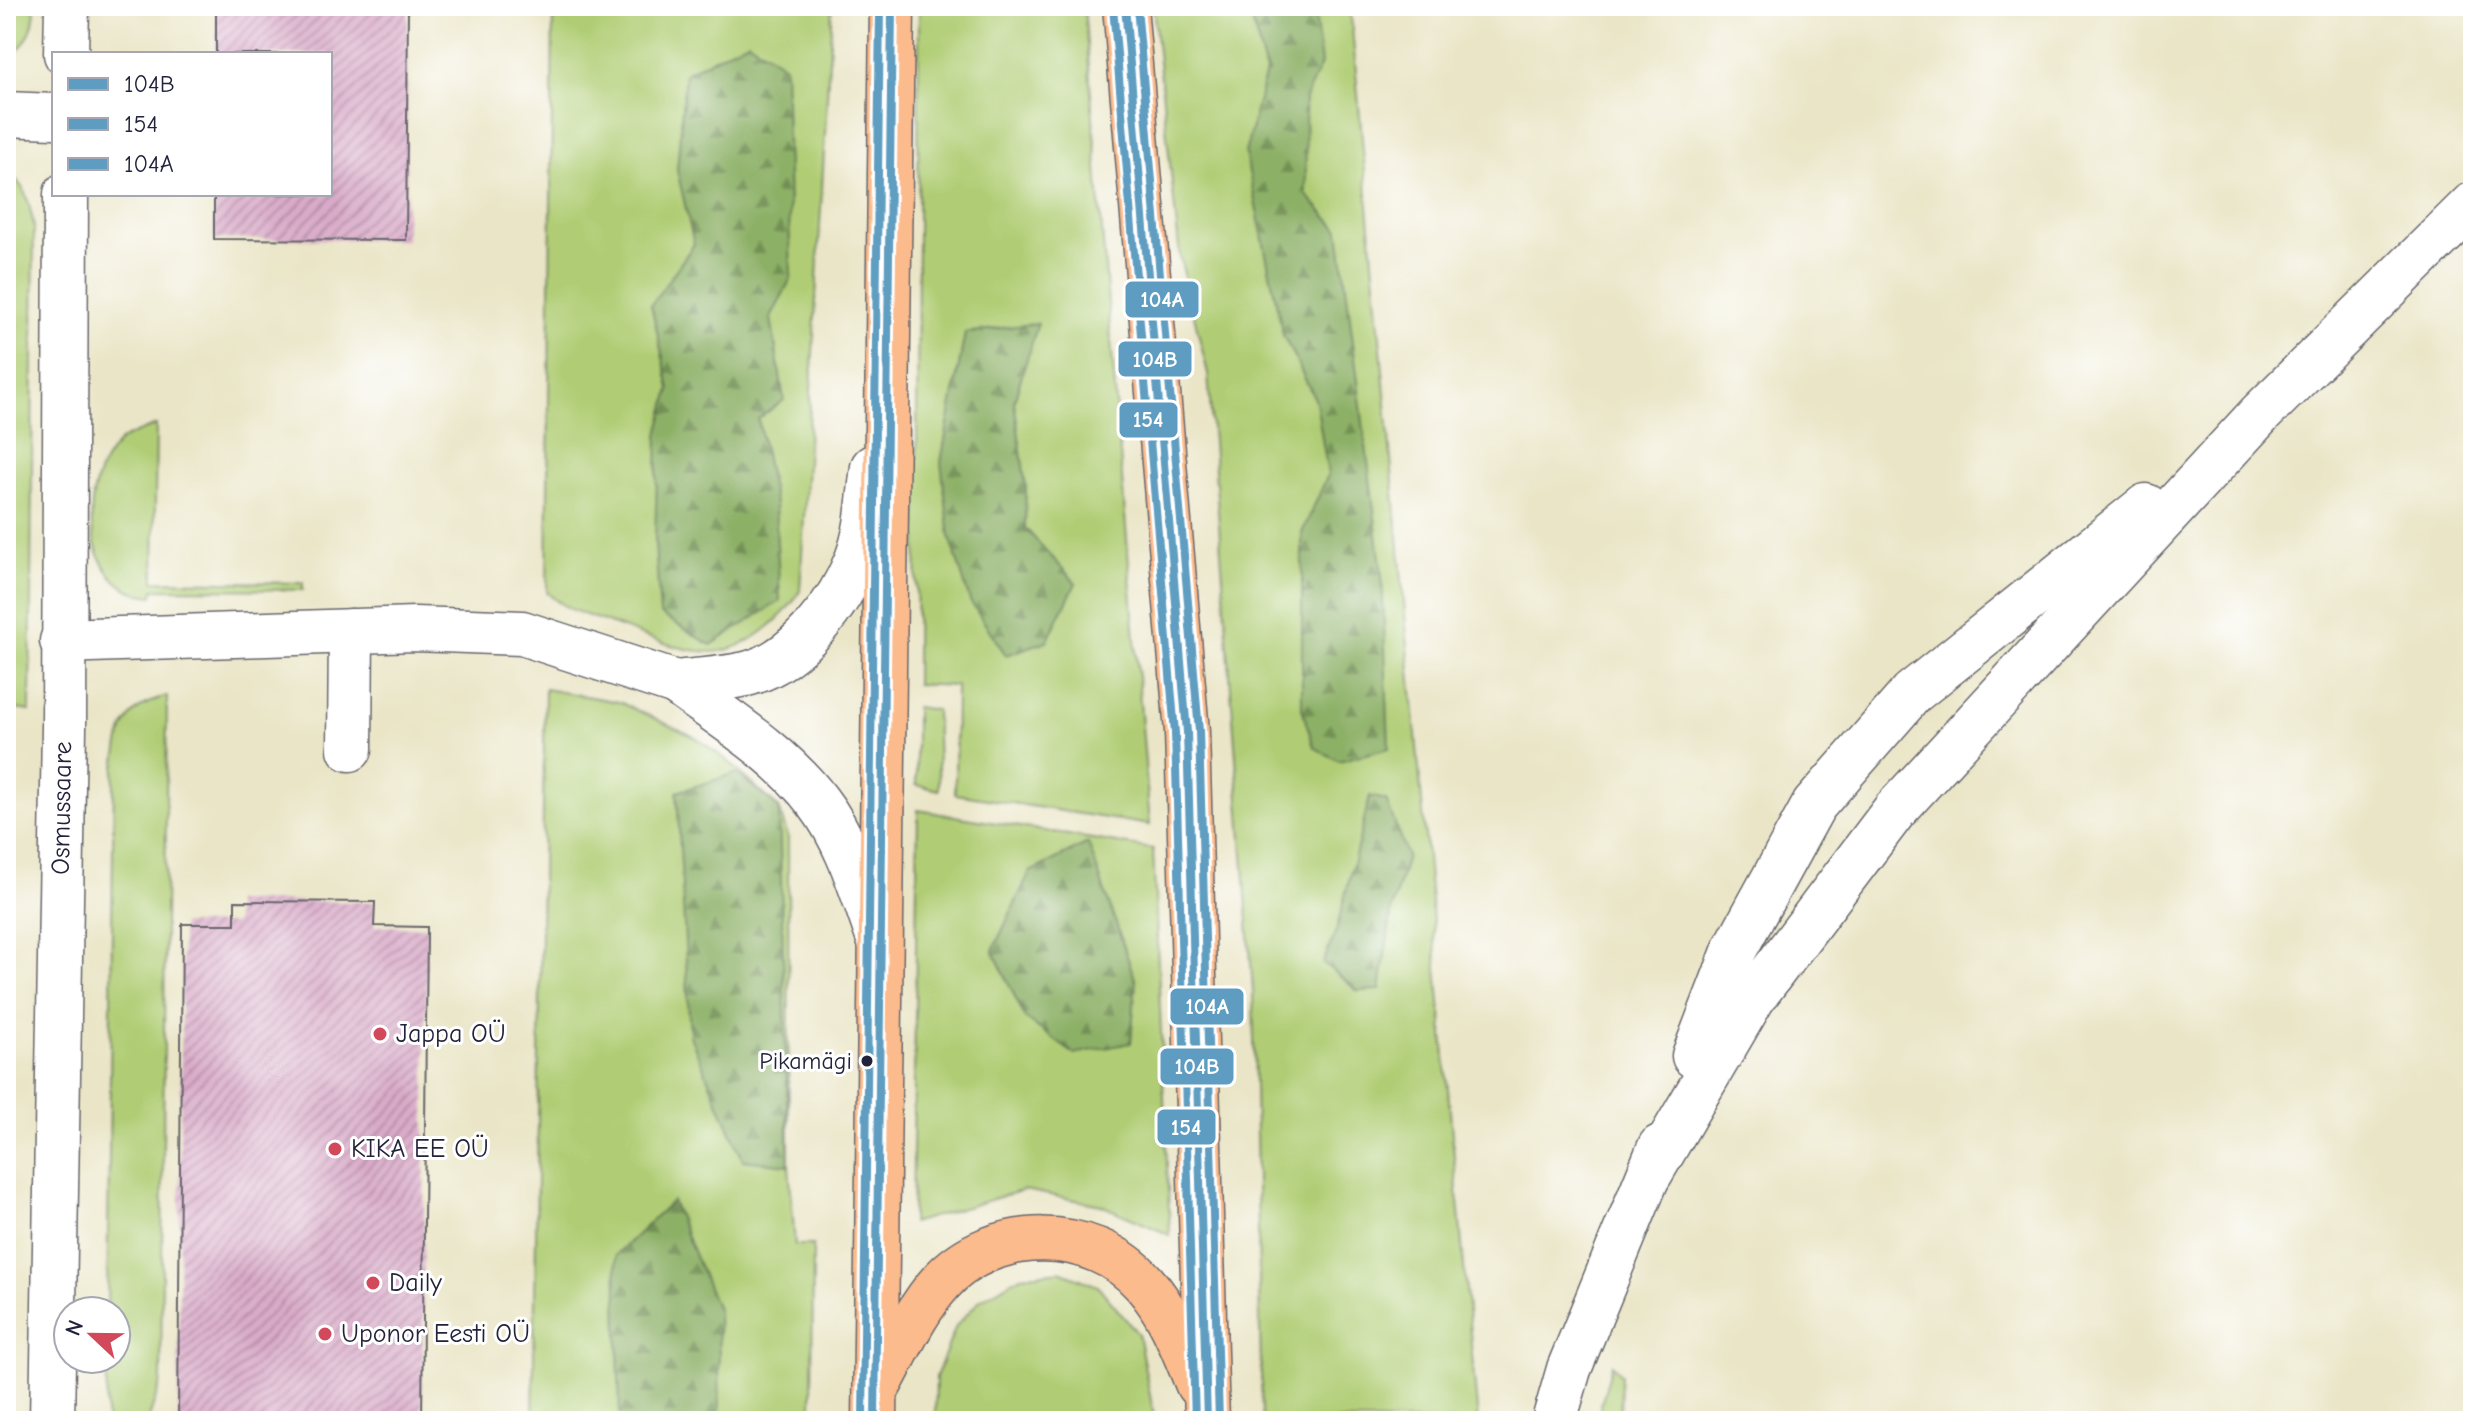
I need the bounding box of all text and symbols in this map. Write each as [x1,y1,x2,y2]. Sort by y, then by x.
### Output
legend [52,52,332,196]
text: 104B [124,70,175,98]
text: 154 [124,110,158,138]
text: 104A [124,150,174,178]
line badge: 104A [1124,280,1200,319]
text: 104A [1140,287,1184,313]
line badge: 104B [1117,340,1193,378]
text: 104B [1133,347,1178,373]
line badge: 154 [1118,401,1179,439]
text: 154 [1133,407,1163,433]
street label: Osmussaare [46,741,78,875]
line badge: 104A [1169,987,1245,1026]
text: 104A [1185,994,1229,1020]
place label: Jappa OÜ [396,1019,506,1049]
marker: Jappa OÜ [371,1025,389,1043]
place label: Pikamägi [759,1047,852,1075]
line badge: 104B [1159,1047,1235,1086]
marker: Pikamägi [859,1053,875,1069]
text: 104B [1175,1054,1220,1080]
line badge: 154 [1156,1108,1217,1146]
text: 154 [1171,1115,1201,1141]
place label: KIKA EE OÜ [351,1134,489,1164]
marker: KIKA EE OÜ [326,1140,344,1158]
place label: Daily [389,1268,442,1298]
marker: Daily [364,1274,382,1292]
north arrow [52,1295,132,1375]
text: N [60,1316,89,1339]
place label: Uponor Eesti OÜ [341,1319,530,1349]
marker: Uponor Eesti OÜ [316,1325,334,1343]

